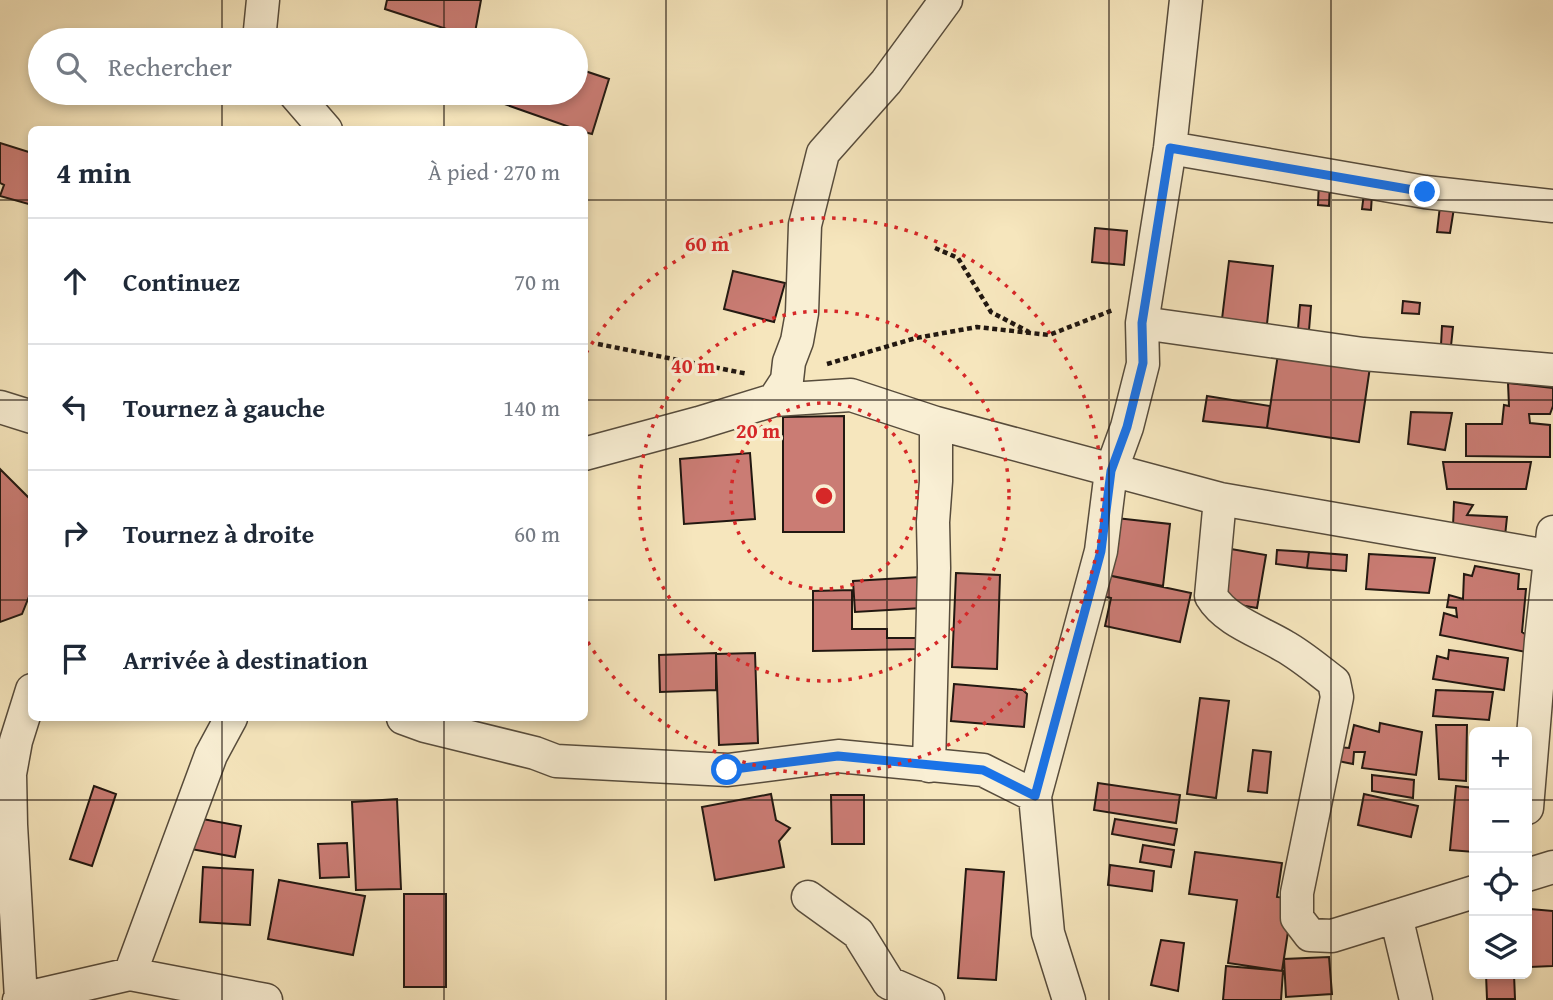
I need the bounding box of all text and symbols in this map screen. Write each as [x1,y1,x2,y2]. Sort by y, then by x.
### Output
search box [28,28,588,105]
text: Rechercher [108,47,232,86]
icon: search [52,48,90,86]
text: 4 min [56,150,131,194]
text: À pied · 270 m [428,155,560,188]
route end [1409,176,1440,207]
text: 60 m [685,228,729,259]
icon: ahead [56,262,94,300]
text: Continuez [123,262,240,301]
text: 70 m [514,265,560,298]
text: 40 m [671,350,715,381]
icon: left [56,388,94,426]
text: Tournez à gauche [123,388,325,427]
text: 140 m [503,391,560,424]
text: 20 m [736,415,780,446]
centre of rings [812,484,836,508]
icon: right [56,514,94,552]
text: Tournez à droite [123,514,314,553]
text: 60 m [514,517,560,550]
icon: arrive [56,640,94,678]
text: Arrivée à destination [123,640,368,679]
map controls [1469,727,1532,979]
button: + [1469,727,1532,790]
route start [711,754,742,785]
button: − [1469,790,1532,853]
button: locate [1469,853,1532,916]
button: layers [1469,916,1532,979]

